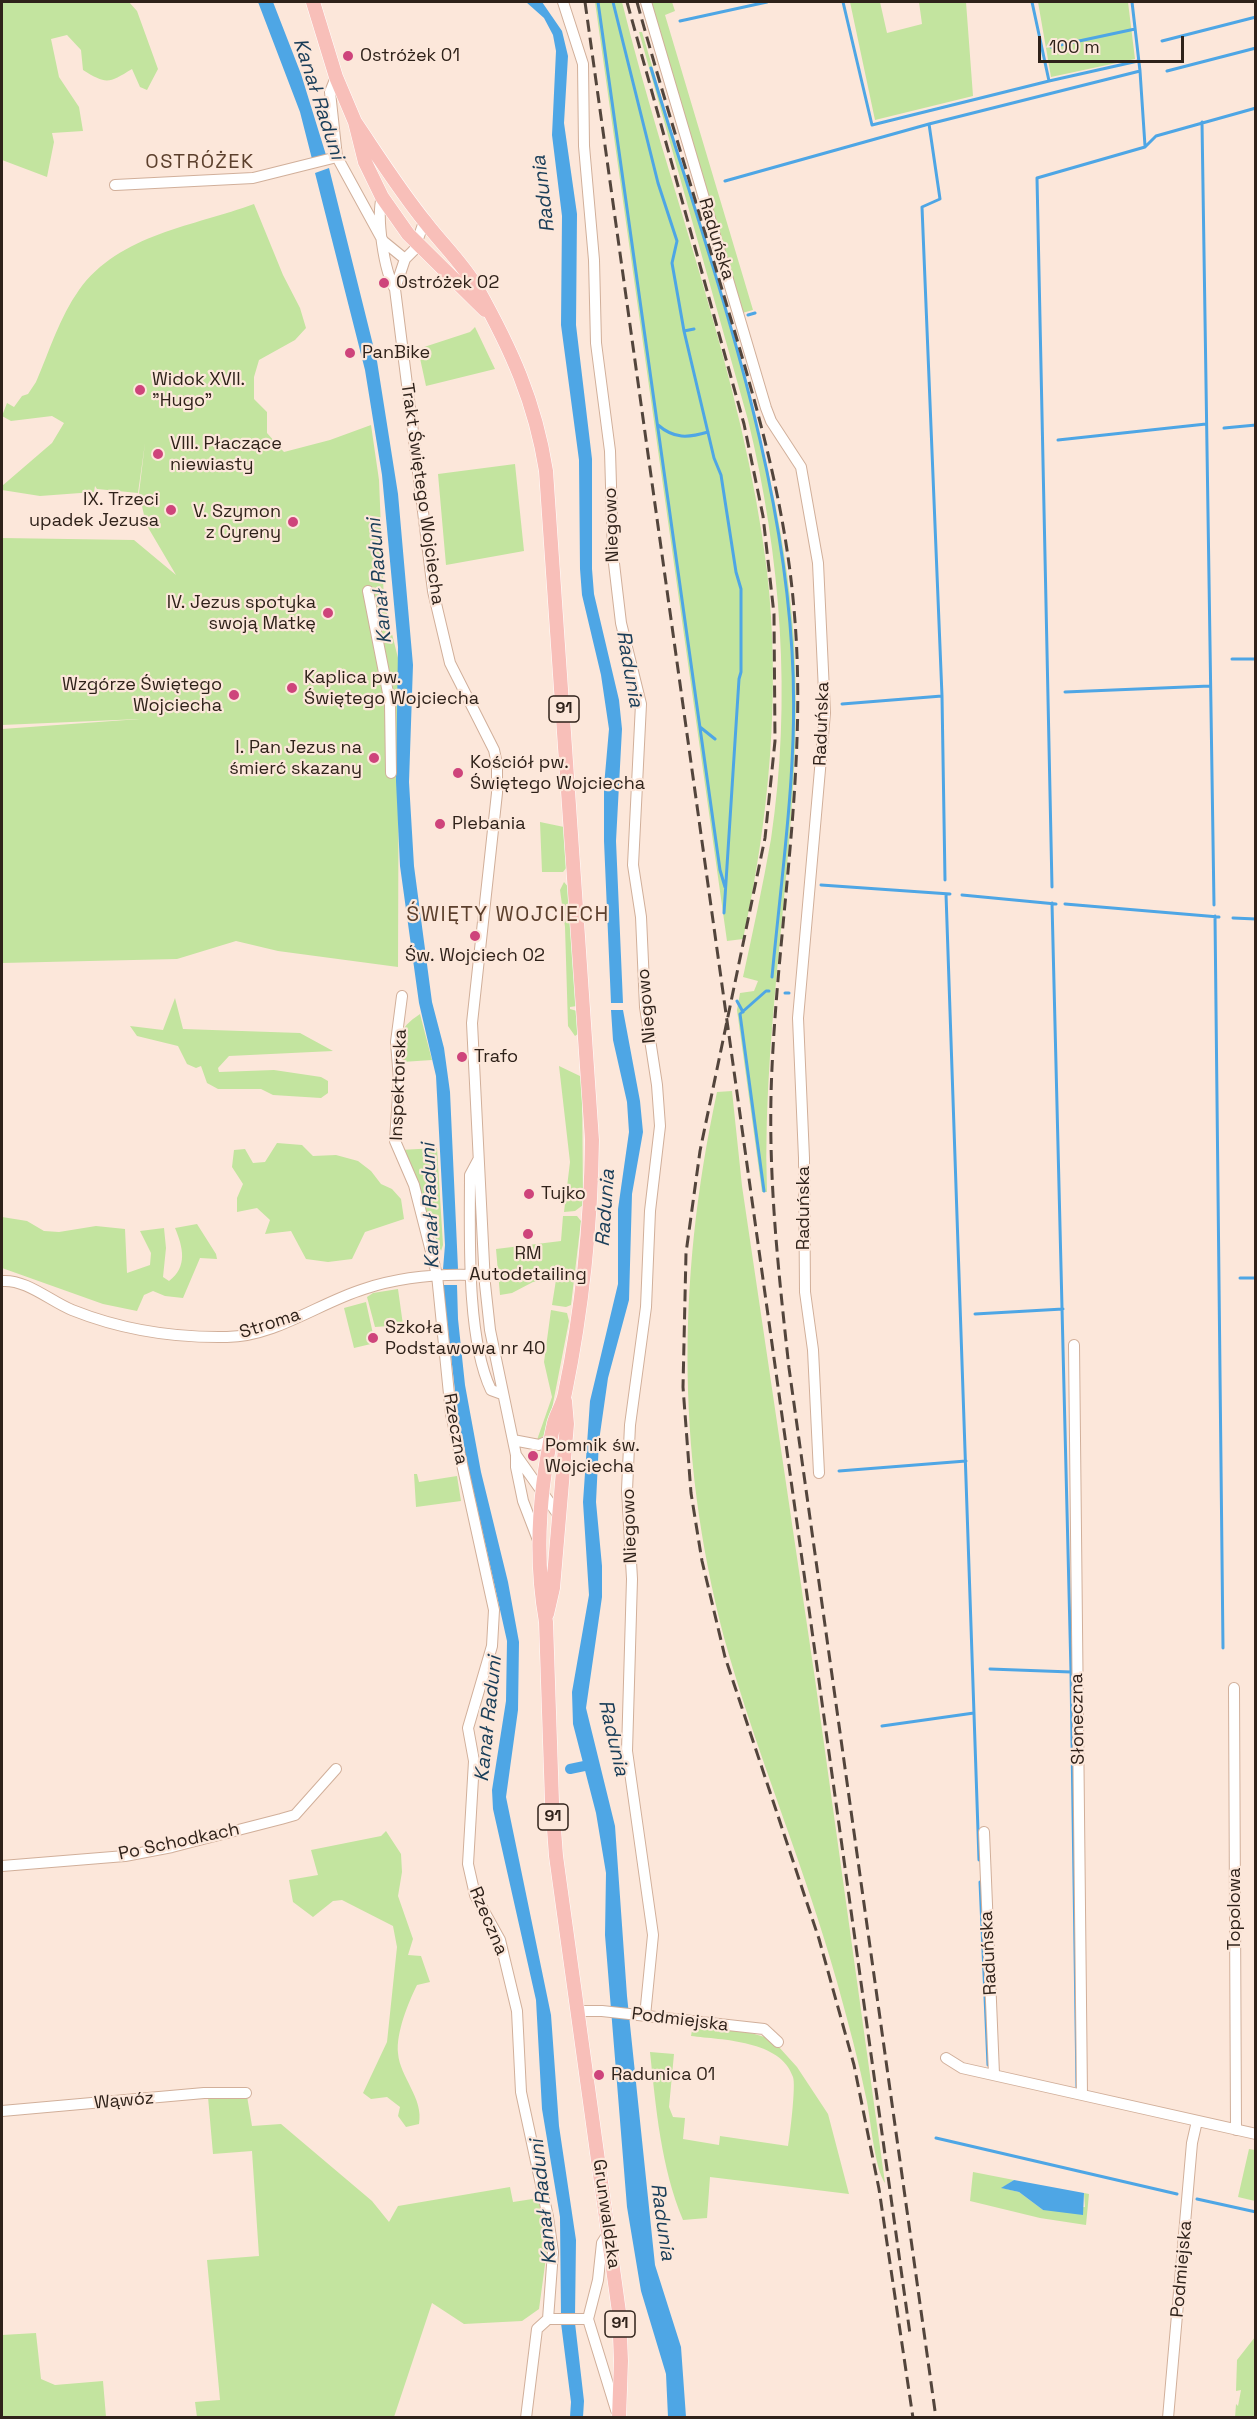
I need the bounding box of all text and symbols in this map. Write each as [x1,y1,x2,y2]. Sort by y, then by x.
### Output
scale bar [1041,24,1186,62]
water label: Kanał Raduni [287,35,349,163]
text: 100 m [1049,35,1100,58]
place label: Ostróżek 01 [360,45,460,67]
marker: Ostróżek 01 [341,49,355,63]
district label: OSTRÓŻEK [145,151,255,175]
water label: Radunia [527,154,561,234]
street label: Raduńska [693,195,739,283]
place label: Ostróżek 02 [396,272,499,294]
marker: Ostróżek 02 [377,276,391,290]
place label: PanBike [362,342,430,364]
marker: PanBike [343,346,357,360]
place label: Widok XVII. "Hugo" [152,369,245,412]
street label: Trakt Świętego Wojciecha [396,382,448,606]
marker: Widok XVII. "Hugo" [133,383,147,397]
place label: VIII. Płaczące niewiasty [170,433,282,476]
marker: VIII. Płaczące niewiasty [151,447,165,461]
street label: Niegowo [600,487,624,563]
place label: IX. Trzeci upadek Jezusa [29,489,159,532]
place label: V. Szymon z Cyreny [193,501,281,544]
marker: IX. Trzeci upadek Jezusa [164,503,178,517]
marker: V. Szymon z Cyreny [286,515,300,529]
water label: Kanał Raduni [363,517,397,645]
place label: IV. Jezus spotyka swoją Matkę [167,592,316,634]
marker: IV. Jezus spotyka swoją Matkę [321,606,335,620]
water label: Radunia [610,629,648,709]
place label: Kaplica pw. Świętego Wojciecha [304,667,479,710]
place label: Wzgórze Świętego Wojciecha [62,674,222,716]
marker: Kaplica pw. Świętego Wojciecha [285,681,299,695]
street label: Raduńska [810,681,834,767]
marker: Wzgórze Świętego Wojciecha [227,688,241,702]
road number: 91 [549,696,579,722]
place label: I. Pan Jezus na śmierć skazany [229,737,362,780]
marker: I. Pan Jezus na śmierć skazany [367,751,381,765]
place label: Kościół pw. Świętego Wojciecha [470,752,645,795]
marker: Kościół pw. Świętego Wojciecha [451,766,465,780]
place label: Plebania [452,813,526,835]
marker: Plebania [433,817,447,831]
district label: ŚWIĘTY WOJCIECH [406,902,610,928]
marker: Św. Wojciech 02 [468,929,482,943]
place label: Św. Wojciech 02 [405,945,545,967]
street label: Niegowo [633,968,661,1044]
street label: Inspektorska [386,1029,412,1141]
place label: Trafo [474,1046,518,1068]
marker: Trafo [455,1050,469,1064]
water label: Kanał Raduni [417,1143,445,1269]
street label: Raduńska [793,1166,815,1250]
water label: Radunia [591,1168,621,1248]
place label: Tujko [541,1183,586,1205]
marker: Tujko [522,1187,536,1201]
marker: RM Autodetailing [521,1227,535,1241]
place label: RM Autodetailing [469,1243,587,1286]
street label: Stroma [237,1304,303,1344]
place label: Szkoła Podstawowa nr 40 [385,1317,546,1360]
marker: Szkoła Podstawowa nr 40 [366,1331,380,1345]
street label: Rzeczna [438,1392,472,1466]
place label: Pomnik św. Wojciecha [545,1435,640,1478]
marker: Pomnik św. Wojciecha [526,1449,540,1463]
street label: Niegowo [618,1488,642,1564]
water label: Kanał Raduni [470,1655,508,1783]
street label: Słoneczna [1066,1673,1090,1765]
water label: Radunia [593,1697,633,1779]
road number: 91 [538,1804,568,1830]
street label: Po Schodkach [116,1819,242,1865]
street label: Topolowa [1224,1868,1246,1950]
street label: Rzeczna [464,1884,512,1958]
street label: Raduńska [976,1910,1002,1996]
street label: Podmiejska [630,2003,730,2037]
place label: Radunica 01 [611,2064,715,2086]
marker: Radunica 01 [592,2068,606,2082]
street label: Wąwóz [93,2088,155,2114]
water label: Kanał Raduni [525,2138,563,2266]
street label: Grunwaldzka [588,2158,624,2270]
water label: Radunia [645,2182,679,2262]
street label: Podmiejska [1167,2219,1197,2319]
road number: 91 [605,2311,635,2337]

